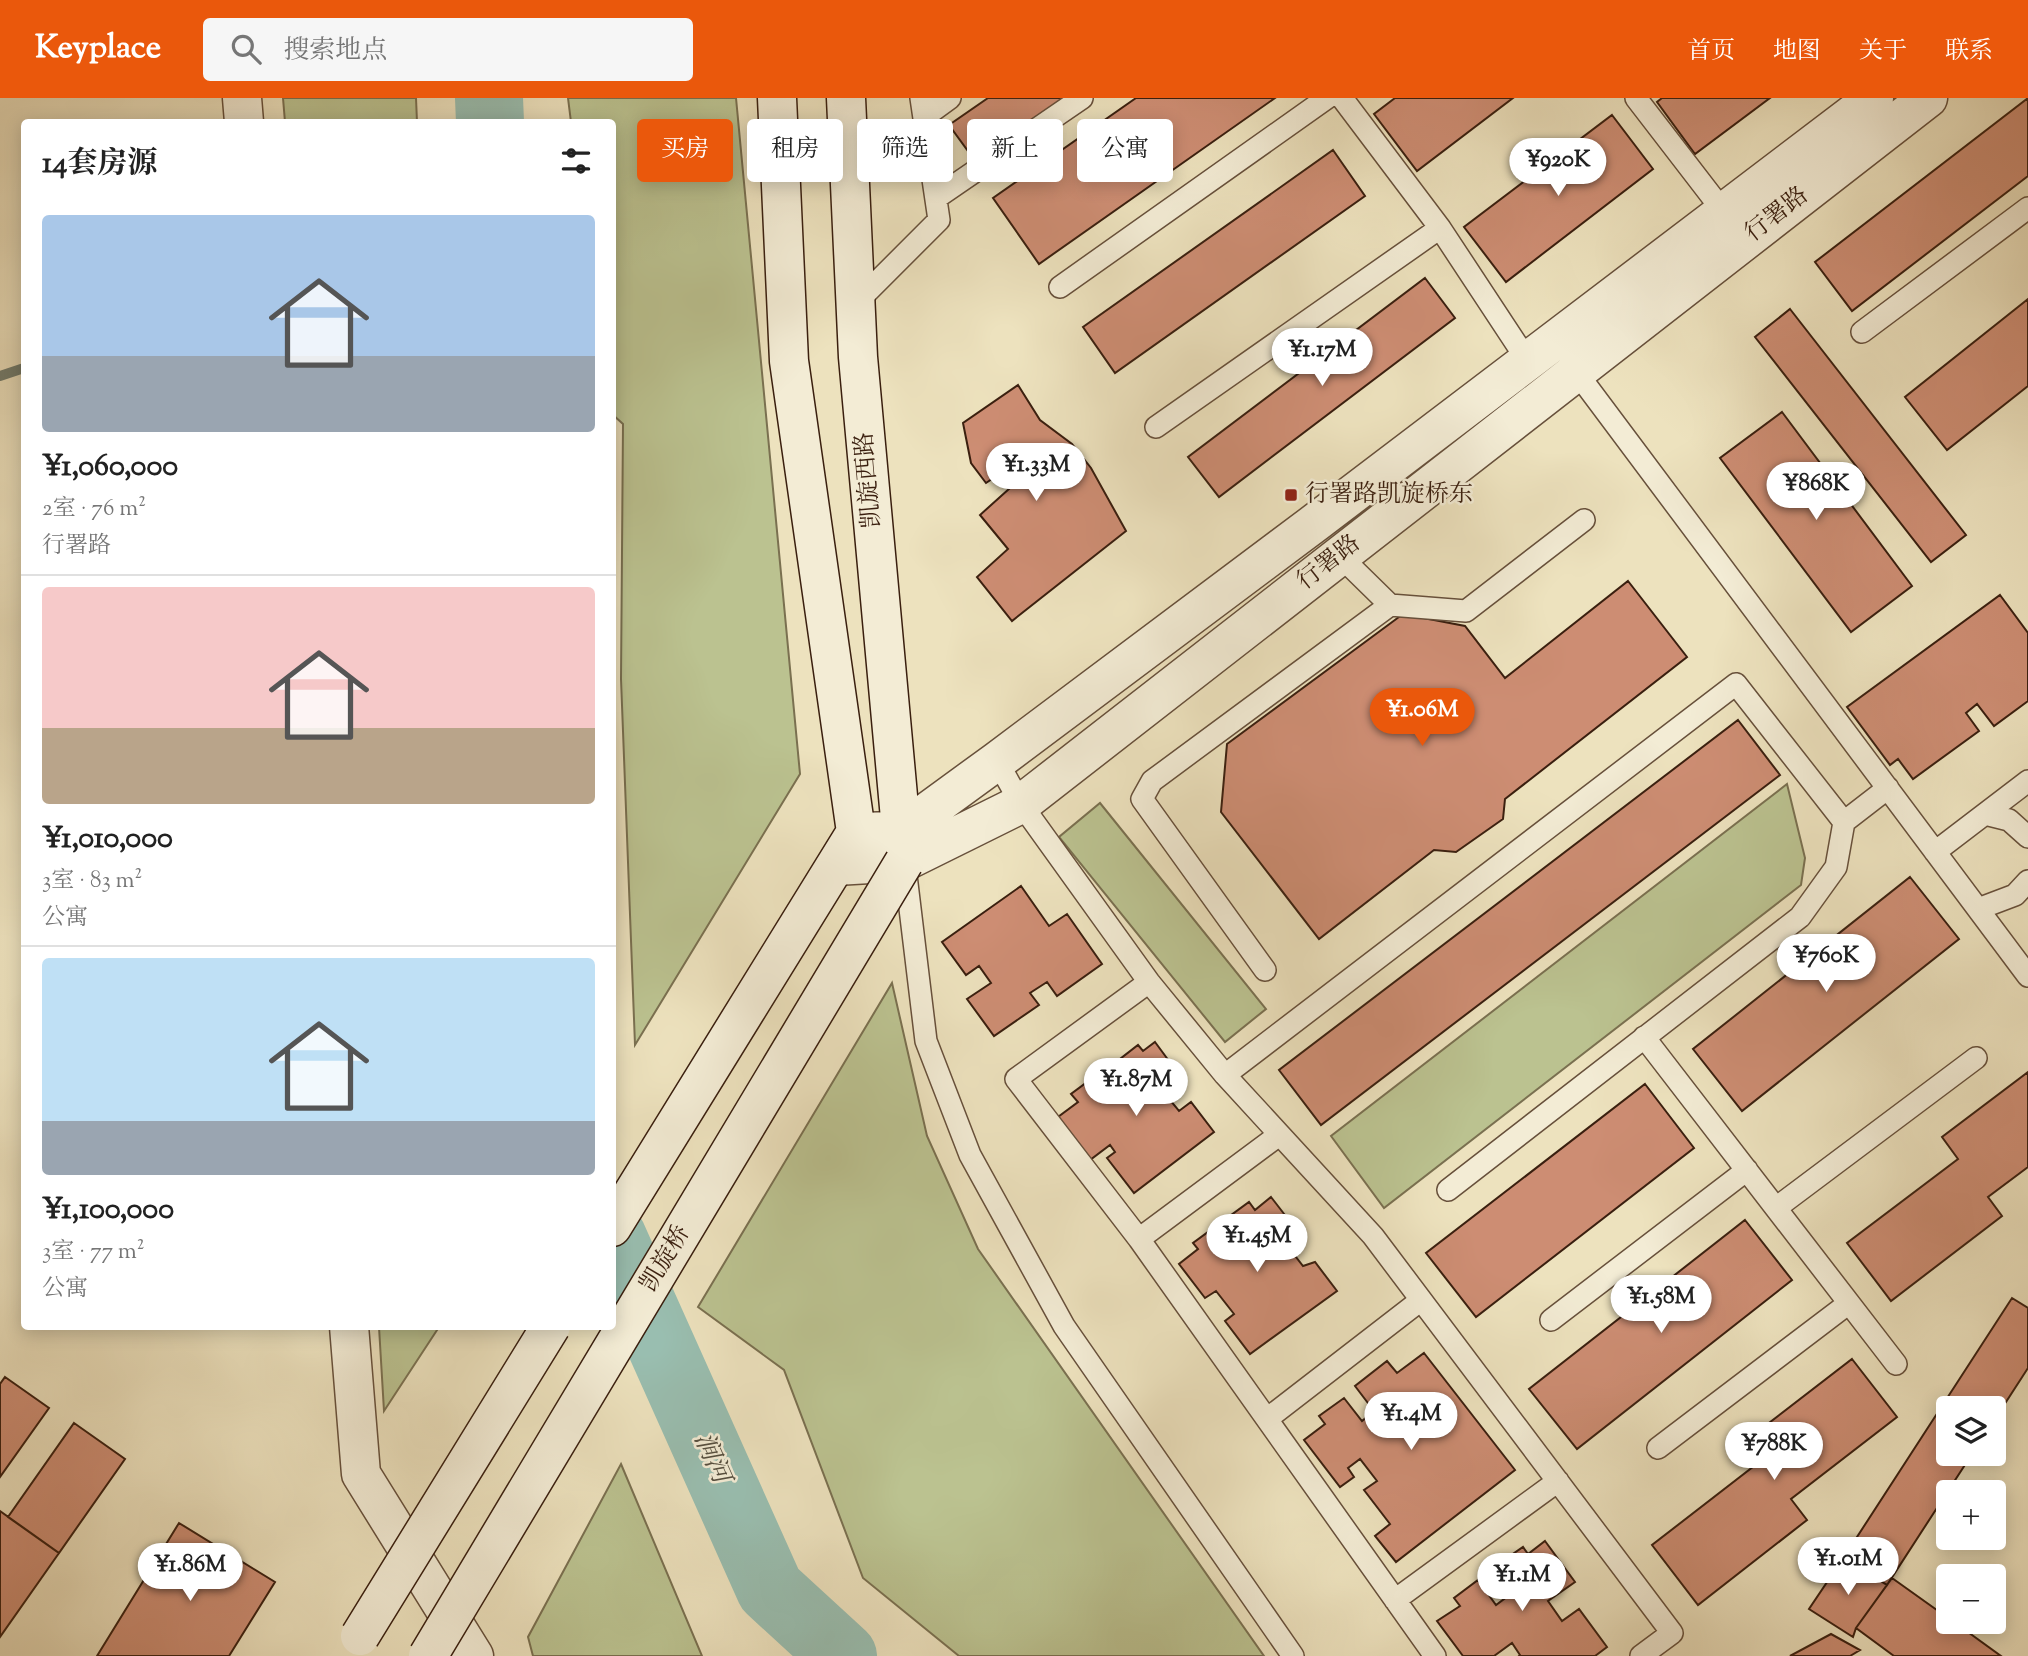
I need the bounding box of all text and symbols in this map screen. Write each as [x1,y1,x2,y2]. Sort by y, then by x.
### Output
search box [203,18,693,81]
text: Keyplace [35,25,161,73]
icon: search [227,30,265,68]
text: 搜索地点 [283,33,387,70]
text: 首页 [1687,35,1735,69]
text: 地图 [1773,35,1821,69]
text: 关于 [1859,35,1907,69]
text: 联系 [1945,35,1993,69]
chip: 买房 [637,119,733,182]
chip: 租房 [747,119,843,182]
chip: 筛选 [857,119,953,182]
chip: 新上 [967,119,1063,182]
chip: 公寓 [1077,119,1173,182]
pin: ¥920K [1509,139,1607,198]
icon: filters [557,142,595,180]
text: 14套房源 [42,143,157,186]
text: ¥920K [1525,144,1591,177]
street label: 行署路 [1738,179,1816,251]
icon: home [256,260,382,386]
pin: ¥1.17M [1265,328,1379,388]
text: ¥1.17M [1288,334,1356,367]
street label: 凯旋西路 [848,431,890,529]
pin: ¥1.33M [979,444,1093,503]
text: ¥1,060,000 [42,446,178,489]
text: ¥1.33M [1002,449,1070,482]
pin: ¥868K [1767,462,1865,522]
text: ¥868K [1783,468,1850,501]
place label: 行署路凯旋桥东 [1305,478,1473,512]
marker: 行署路凯旋桥东 [1283,487,1299,503]
text: 2室 · 76 m² [42,493,146,526]
street label: 行署路 [1290,527,1368,599]
text: 行署路 [42,530,111,563]
icon: home [256,632,382,758]
pin: ¥1.06M [1365,688,1479,748]
text: ¥1.06M [1386,694,1458,727]
text: ¥1,010,000 [42,818,173,861]
text: 3室 · 83 m² [42,865,142,898]
text: 公寓 [42,902,88,935]
pin: ¥760K [1777,934,1875,994]
text: ¥760K [1793,940,1859,973]
icon: home [256,1003,382,1129]
pin: ¥1.87M [1079,1058,1193,1118]
text: ¥1.87M [1100,1064,1172,1097]
text: ¥1,100,000 [42,1189,174,1232]
pin: ¥1.45M [1200,1214,1314,1274]
street label: 凯旋桥 [633,1219,699,1299]
text: ¥1.45M [1222,1220,1292,1253]
text: 3室 · 77 m² [42,1236,145,1269]
text: 公寓 [42,1273,88,1306]
pin: ¥1.58M [1604,1276,1718,1335]
text: ¥1.58M [1627,1281,1695,1314]
pin: ¥1.4M [1362,1392,1460,1452]
map controls [1936,1396,2006,1634]
button: layers [1936,1396,2006,1466]
text: ¥1.4M [1380,1398,1442,1431]
pin: ¥788K [1725,1422,1823,1482]
water label: 涧河 [684,1427,740,1493]
text: ¥788K [1741,1428,1807,1461]
button: + [1936,1480,2006,1550]
pin: ¥1.01M [1791,1538,1905,1597]
text: ¥1.01M [1814,1543,1882,1576]
pin: ¥1.86M [133,1544,247,1603]
text: ¥1.86M [154,1549,226,1582]
pin: ¥1.1M [1473,1554,1571,1613]
text: ¥1.1M [1493,1559,1551,1592]
button: − [1936,1564,2006,1634]

